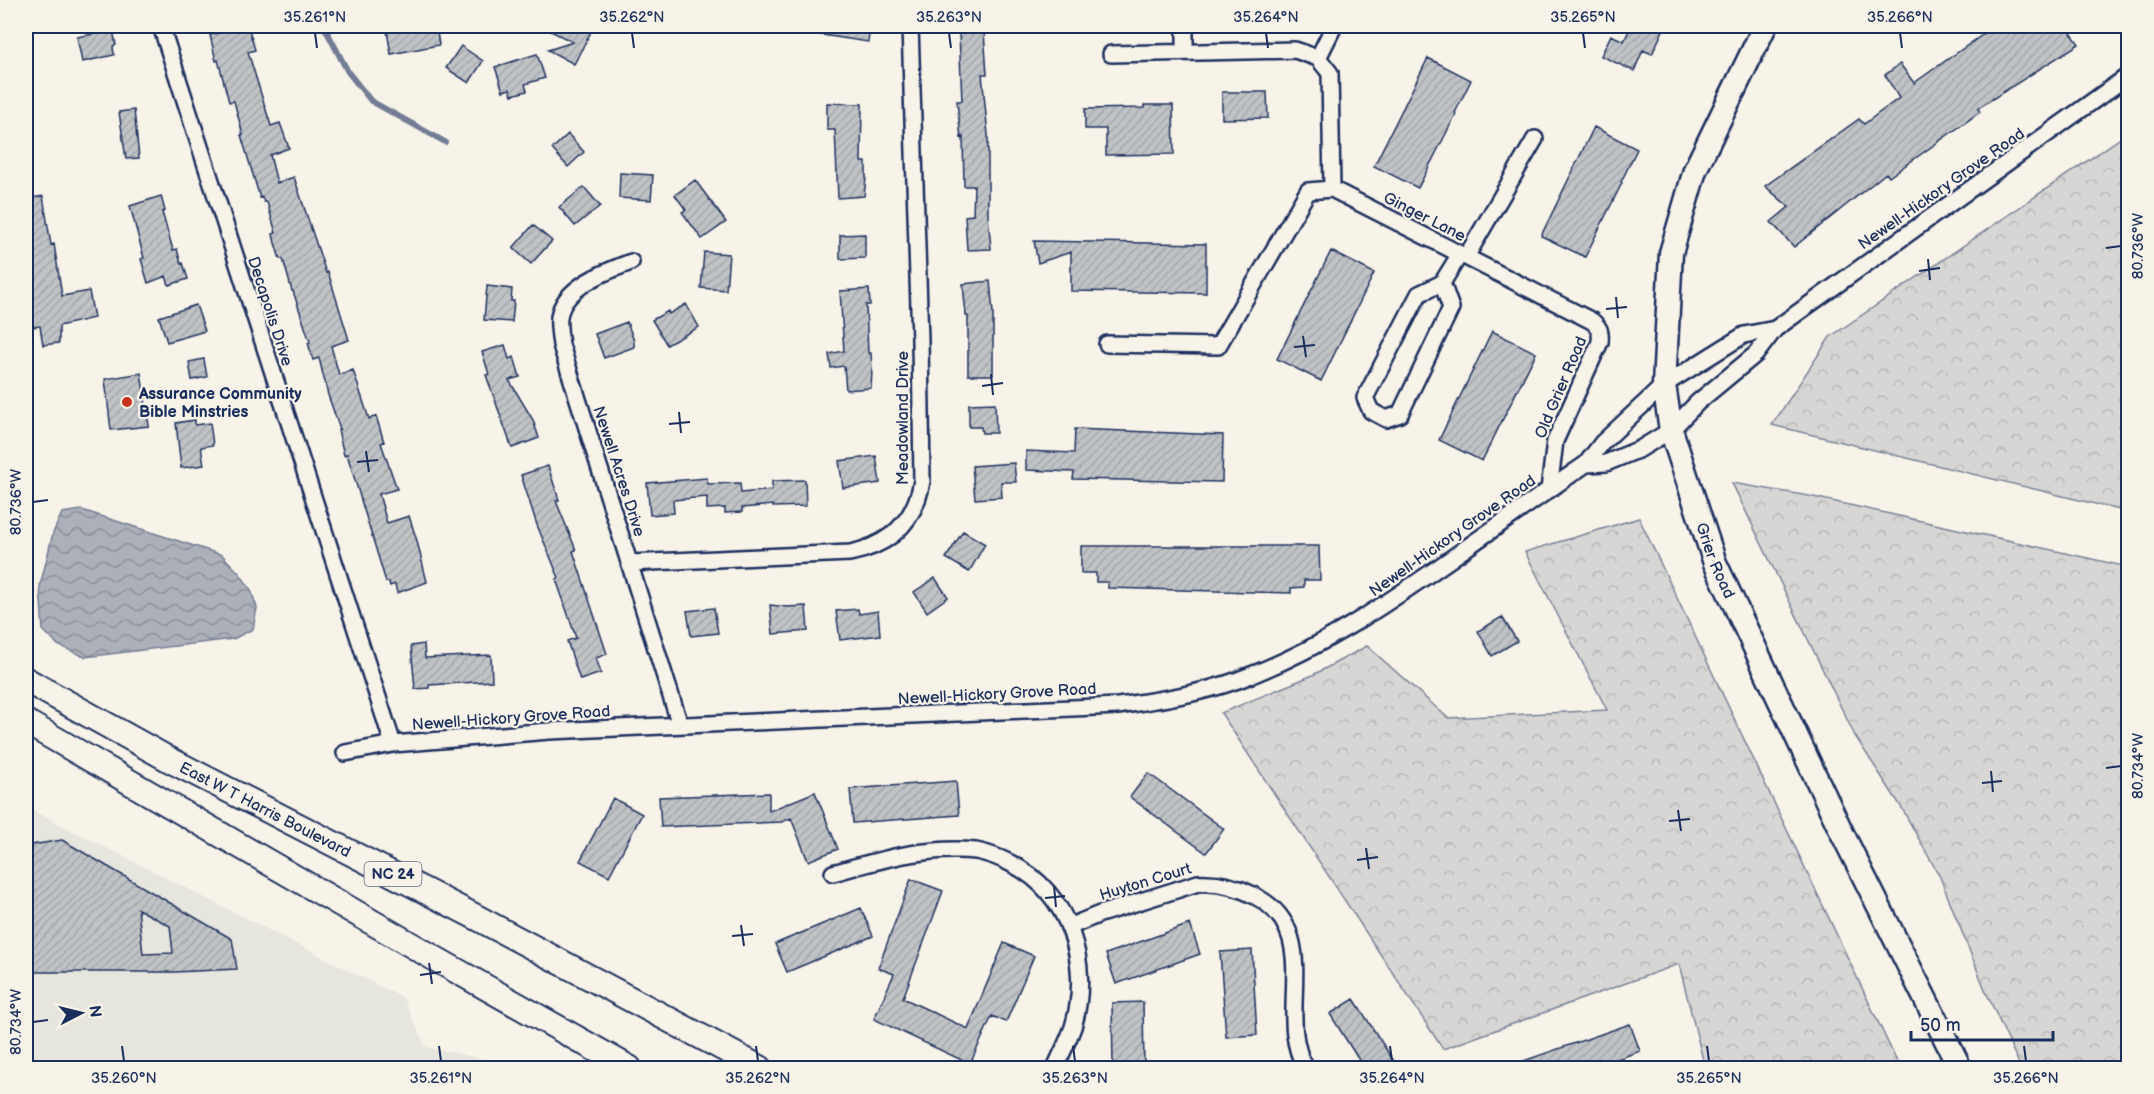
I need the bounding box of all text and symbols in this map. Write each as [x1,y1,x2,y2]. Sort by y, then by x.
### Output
text: 35.261°N [284,8,346,27]
text: 35.262°N [599,8,665,27]
text: 35.263°N [916,8,982,27]
text: 35.264°N [1233,8,1299,27]
text: 35.265°N [1550,8,1616,27]
text: 35.266°N [1867,8,1933,27]
street label: Newell-Hickory Grove Road [1855,124,2029,254]
street label: Ginger Lane [1380,188,1469,246]
text: 80.736°W [2129,212,2148,279]
street label: Decapolis Drive [243,254,296,369]
street label: Old Grier Road [1531,334,1591,441]
street label: Meadowland Drive [894,351,913,485]
place label: Assurance Community Bible Minstries [138,385,302,422]
marker: Assurance Community Bible Minstries [120,395,134,409]
street label: Newell Acres Drive [589,404,649,539]
text: 80.736°W [7,468,26,535]
street label: Newell-Hickory Grove Road [1366,471,1540,601]
street label: Grier Road [1691,520,1738,602]
street label: Newell-Hickory Grove Road [897,680,1097,709]
street label: Newell-Hickory Grove Road [411,702,611,735]
text: 80.734°W [2129,733,2148,799]
street label: East W T Harris Boulevard [176,759,354,862]
street label: Huyton Court [1097,859,1194,905]
road number: NC 24 [364,862,422,886]
north arrow [51,983,111,1043]
text: 80.734°W [7,989,26,1055]
text: N [84,1004,105,1018]
scale bar [1911,1004,2054,1042]
text: 50 m [1920,1015,1961,1036]
text: 35.260°N [91,1069,157,1088]
text: 35.261°N [410,1069,472,1088]
text: 35.262°N [725,1069,791,1088]
text: 35.263°N [1042,1069,1108,1088]
text: 35.264°N [1359,1069,1425,1088]
text: 35.265°N [1676,1069,1742,1088]
text: 35.266°N [1993,1069,2059,1088]

